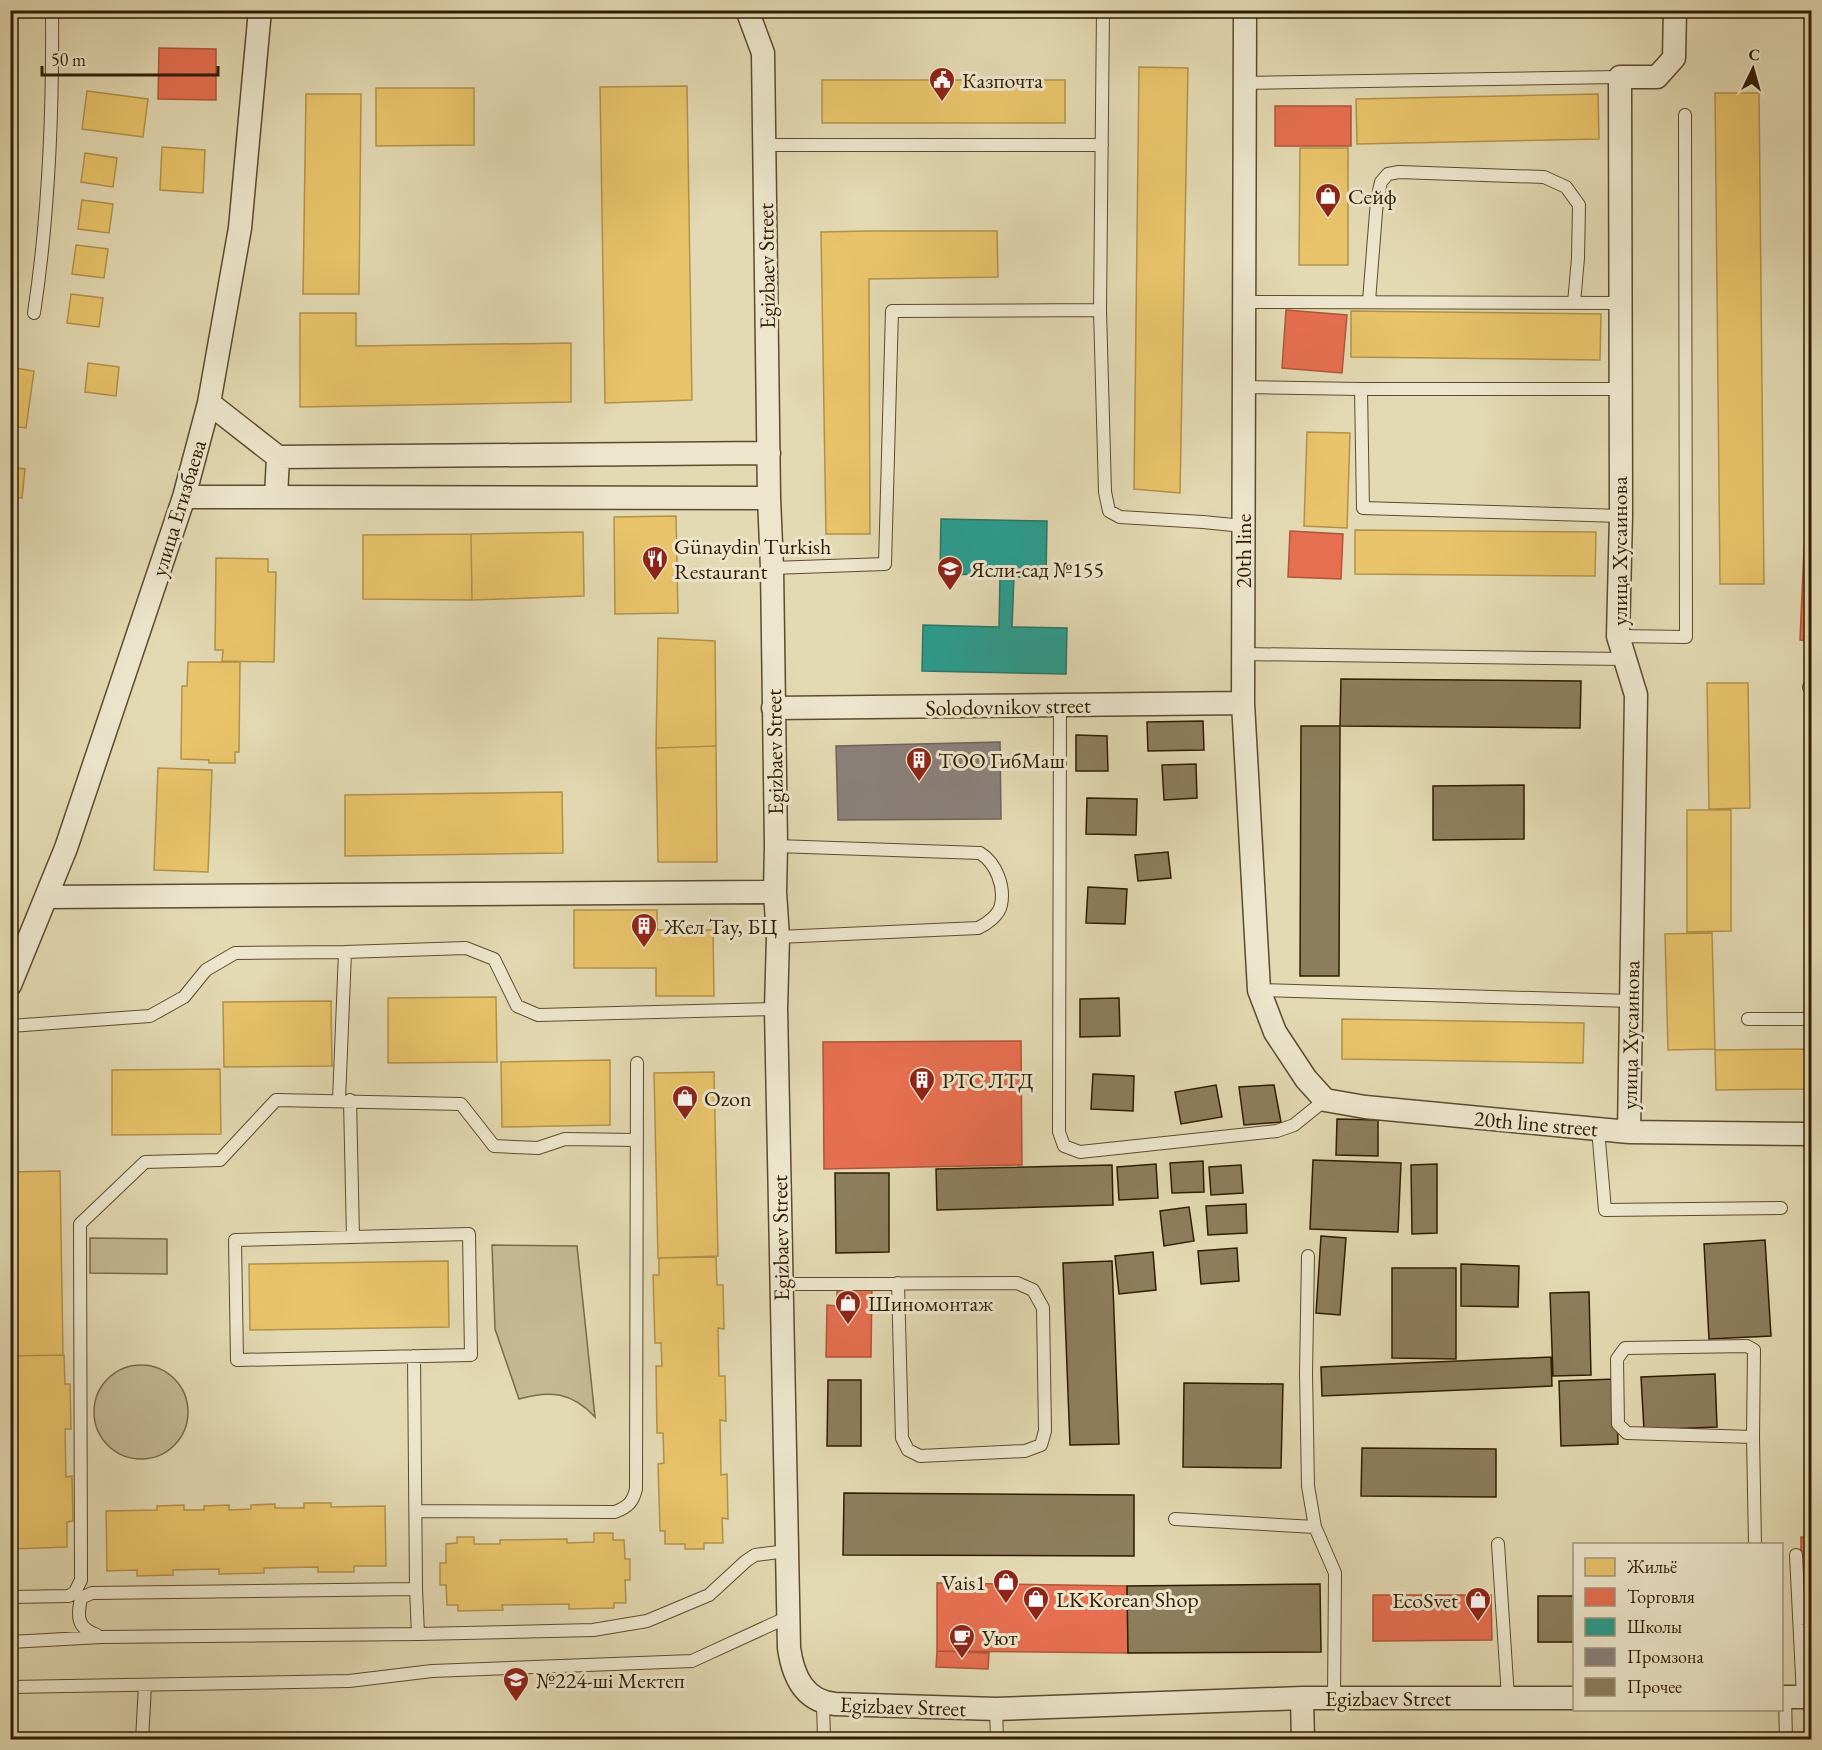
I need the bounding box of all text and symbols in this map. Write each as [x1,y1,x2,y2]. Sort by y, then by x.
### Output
scale bar [42,39,218,77]
north arrow [1723,39,1783,99]
text: С [1748,44,1761,66]
text: 50 m [51,48,86,71]
public building icon: Казпочта [927,65,957,103]
place label: Казпочта [962,66,1043,95]
shop icon: Сейф [1313,181,1343,219]
place label: Сейф [1348,182,1397,211]
street label: Egizbaev Street [751,203,782,329]
street label: улица Егизбаева [144,436,213,580]
street label: улица Хусаинова [1605,476,1634,626]
street label: 20th line [1229,513,1258,588]
place label: Günaydin Turkish Restaurant [674,532,831,586]
restaurant icon: Günaydin Turkish Restaurant [640,544,670,582]
school or university icon: Ясли-сад №155 [935,554,965,592]
place label: Ясли-сад №155 [969,555,1104,584]
street label: Egizbaev Street [759,689,790,815]
street label: Solodovnikov street [925,691,1091,722]
building icon: ТОО ГибМаш [904,745,934,783]
place label: ТОО ГибМаш [938,746,1065,775]
building icon: Жел Тау, БЦ [629,911,659,949]
place label: Жел Тау, БЦ [663,912,777,941]
street label: улица Хусаинова [1615,960,1646,1110]
building icon: РТС ЛТД [907,1065,937,1103]
place label: РТС ЛТД [942,1066,1034,1095]
shop icon: Ozon [670,1083,700,1121]
place label: Ozon [704,1084,752,1113]
street label: 20th line street [1473,1104,1599,1143]
street label: Egizbaev Street [765,1175,796,1301]
shop icon: Шиномонтаж [833,1288,863,1326]
place label: Шиномонтаж [868,1289,994,1318]
legend [1573,1543,1783,1711]
text: Жильё [1626,1555,1677,1578]
shop icon: Vais1 [991,1567,1021,1605]
place label: Vais1 [942,1568,986,1597]
shop icon: LK Korean Shop [1021,1584,1051,1622]
place label: LK Korean Shop [1056,1585,1199,1614]
shop icon: EcoSvet [1463,1585,1493,1623]
text: Торговля [1627,1585,1695,1608]
place label: EcoSvet [1392,1586,1458,1615]
text: Школы [1627,1615,1682,1638]
cafe icon: Уют [947,1622,977,1660]
place label: Уют [981,1623,1018,1652]
text: Промзона [1627,1645,1704,1668]
school or university icon: №224-ші Мектеп [501,1665,531,1703]
place label: №224-ші Мектеп [536,1666,685,1695]
text: Прочее [1627,1675,1682,1698]
street label: Egizbaev Street [1325,1684,1451,1713]
street label: Egizbaev Street [839,1690,967,1723]

